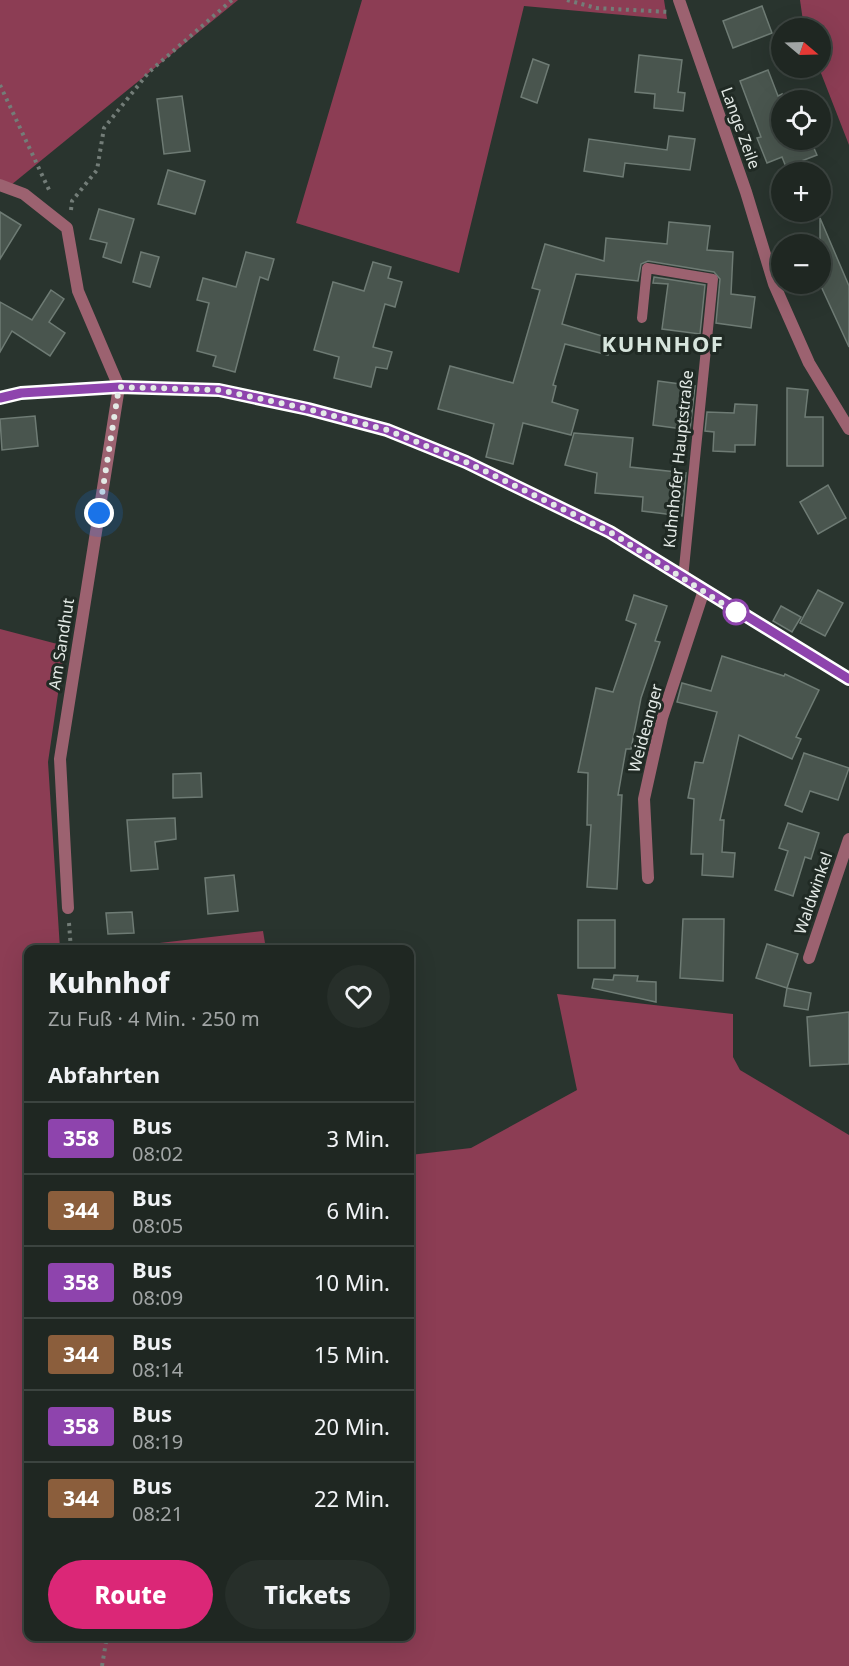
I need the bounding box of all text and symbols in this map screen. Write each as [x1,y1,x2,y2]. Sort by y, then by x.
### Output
north arrow [771,18,831,78]
map controls [771,18,831,294]
street label: Lange Zeile [716,84,766,172]
button: locate [771,90,831,150]
button: + [771,162,831,222]
button: − [771,234,831,294]
district label: KUHNHOF [602,328,724,358]
street label: Kuhnhofer Hauptstraße [658,369,698,549]
your location [84,498,114,528]
street label: Am Sandhut [43,596,79,691]
unlabelled marker [723,599,749,625]
street label: Weideanger [623,681,667,775]
street label: Waldwinkel [789,849,837,937]
text: Kuhnhof [48,963,170,1001]
button: heart [327,965,390,1028]
text: Zu Fuß · 4 Min. · 250 m [48,1005,260,1032]
text: Abfahrten [48,1059,160,1089]
text: Bus [132,1110,172,1140]
text: 3 Min. [327,1123,390,1153]
text: 358 [63,1124,99,1152]
text: 08:02 [132,1140,183,1167]
text: Bus [132,1182,172,1212]
text: 6 Min. [327,1195,390,1225]
text: 344 [63,1196,99,1224]
text: 08:05 [132,1212,183,1239]
text: Bus [132,1254,172,1284]
text: 10 Min. [314,1267,390,1297]
text: 358 [63,1268,99,1296]
text: 08:09 [132,1284,183,1311]
text: Bus [132,1326,172,1356]
text: 15 Min. [314,1339,390,1369]
text: 344 [63,1340,99,1368]
text: 08:14 [132,1356,183,1383]
text: Bus [132,1398,172,1428]
text: 20 Min. [314,1411,390,1441]
text: 358 [63,1412,99,1440]
text: 08:19 [132,1428,183,1455]
text: Bus [132,1470,172,1500]
text: 22 Min. [314,1483,390,1513]
text: 344 [63,1484,99,1512]
text: 08:21 [132,1500,183,1527]
button: Route [48,1560,213,1629]
button: Tickets [225,1560,390,1629]

